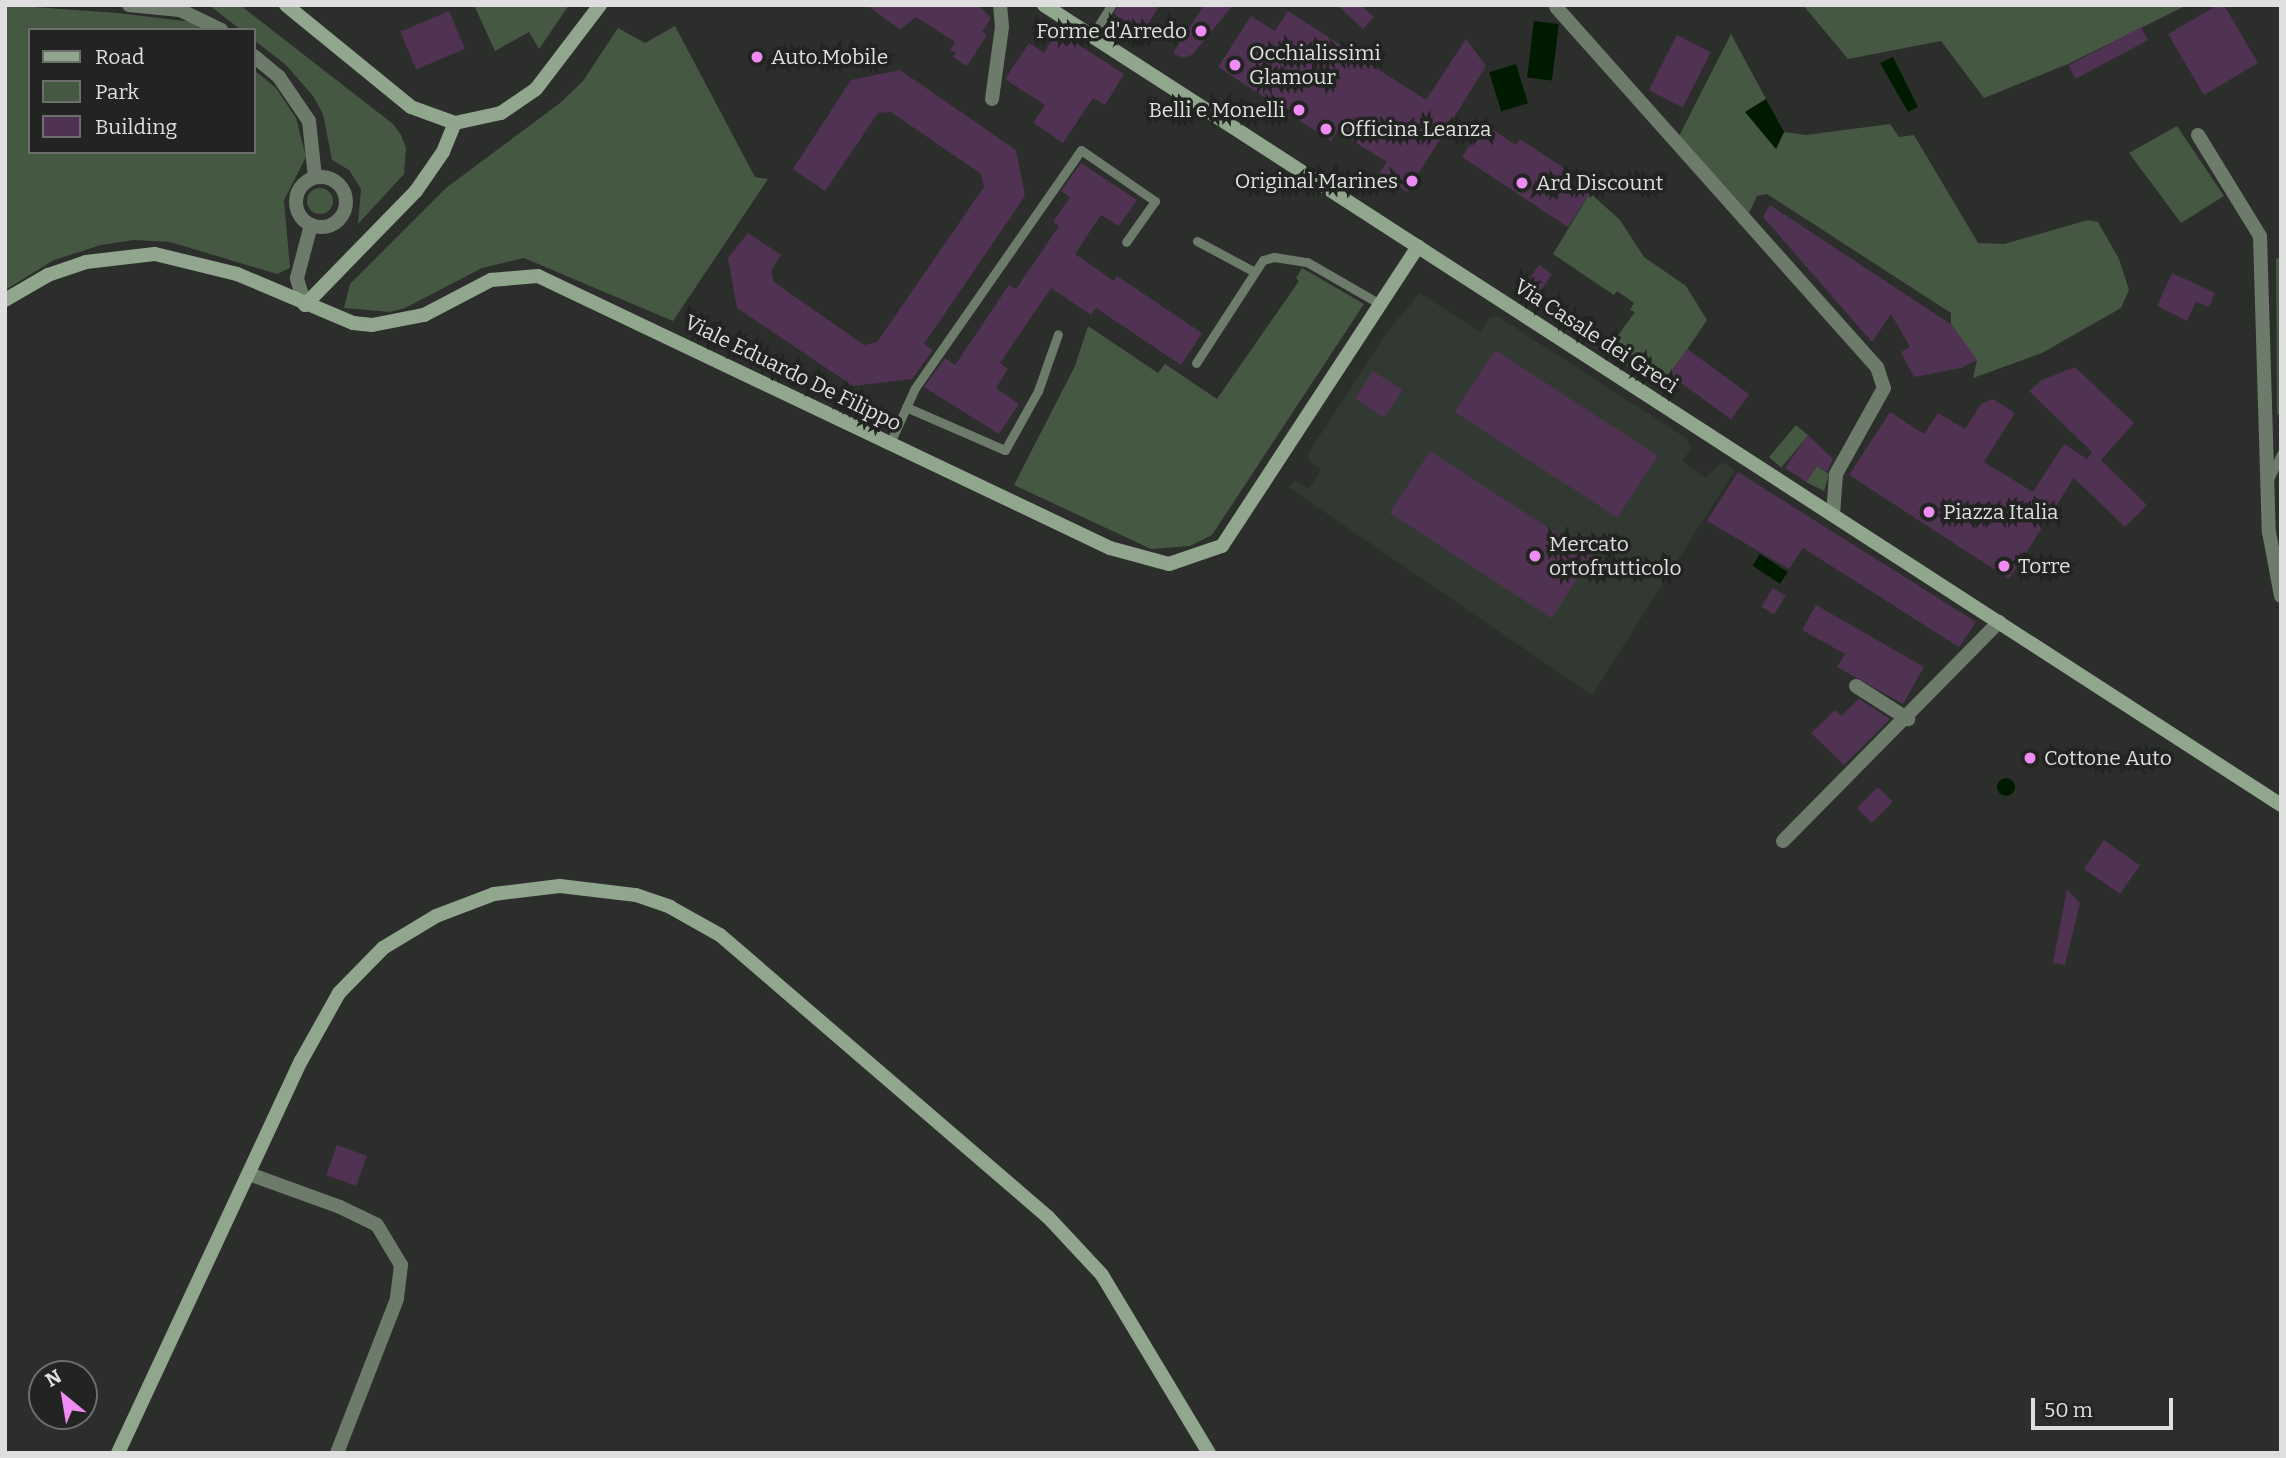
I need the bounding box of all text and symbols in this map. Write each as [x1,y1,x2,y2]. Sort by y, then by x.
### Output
place label: Forme d'Arredo [1036,18,1187,44]
marker: Forme d'Arredo [1193,23,1209,39]
legend [28,28,256,154]
place label: Occhialissimi Glamour [1249,40,1381,90]
text: Road [95,44,144,70]
place label: Auto.Mobile [771,44,888,70]
marker: Auto.Mobile [749,49,765,65]
marker: Occhialissimi Glamour [1227,57,1243,73]
text: Park [95,79,139,105]
place label: Belli e Monelli [1148,97,1285,123]
marker: Belli e Monelli [1291,102,1307,118]
text: Building [95,114,177,140]
place label: Officina Leanza [1340,116,1492,142]
marker: Officina Leanza [1318,121,1334,137]
place label: Original Marines [1235,168,1398,194]
place label: Ard Discount [1536,170,1663,196]
marker: Original Marines [1404,173,1420,189]
marker: Ard Discount [1514,175,1530,191]
street label: Via Casale dei Greci [1509,274,1683,398]
street label: Viale Eduardo De Filippo [681,310,905,436]
place label: Piazza Italia [1943,499,2058,525]
marker: Piazza Italia [1921,504,1937,520]
place label: Mercato ortofrutticolo [1549,531,1682,581]
marker: Mercato ortofrutticolo [1527,548,1543,564]
place label: Torre [2018,553,2071,579]
marker: Torre [1996,558,2012,574]
place label: Cottone Auto [2044,745,2172,771]
marker: Cottone Auto [2022,750,2038,766]
north arrow [28,1360,98,1430]
text: N [41,1364,65,1392]
scale bar [2034,1384,2176,1428]
text: 50 m [2044,1397,2093,1423]

